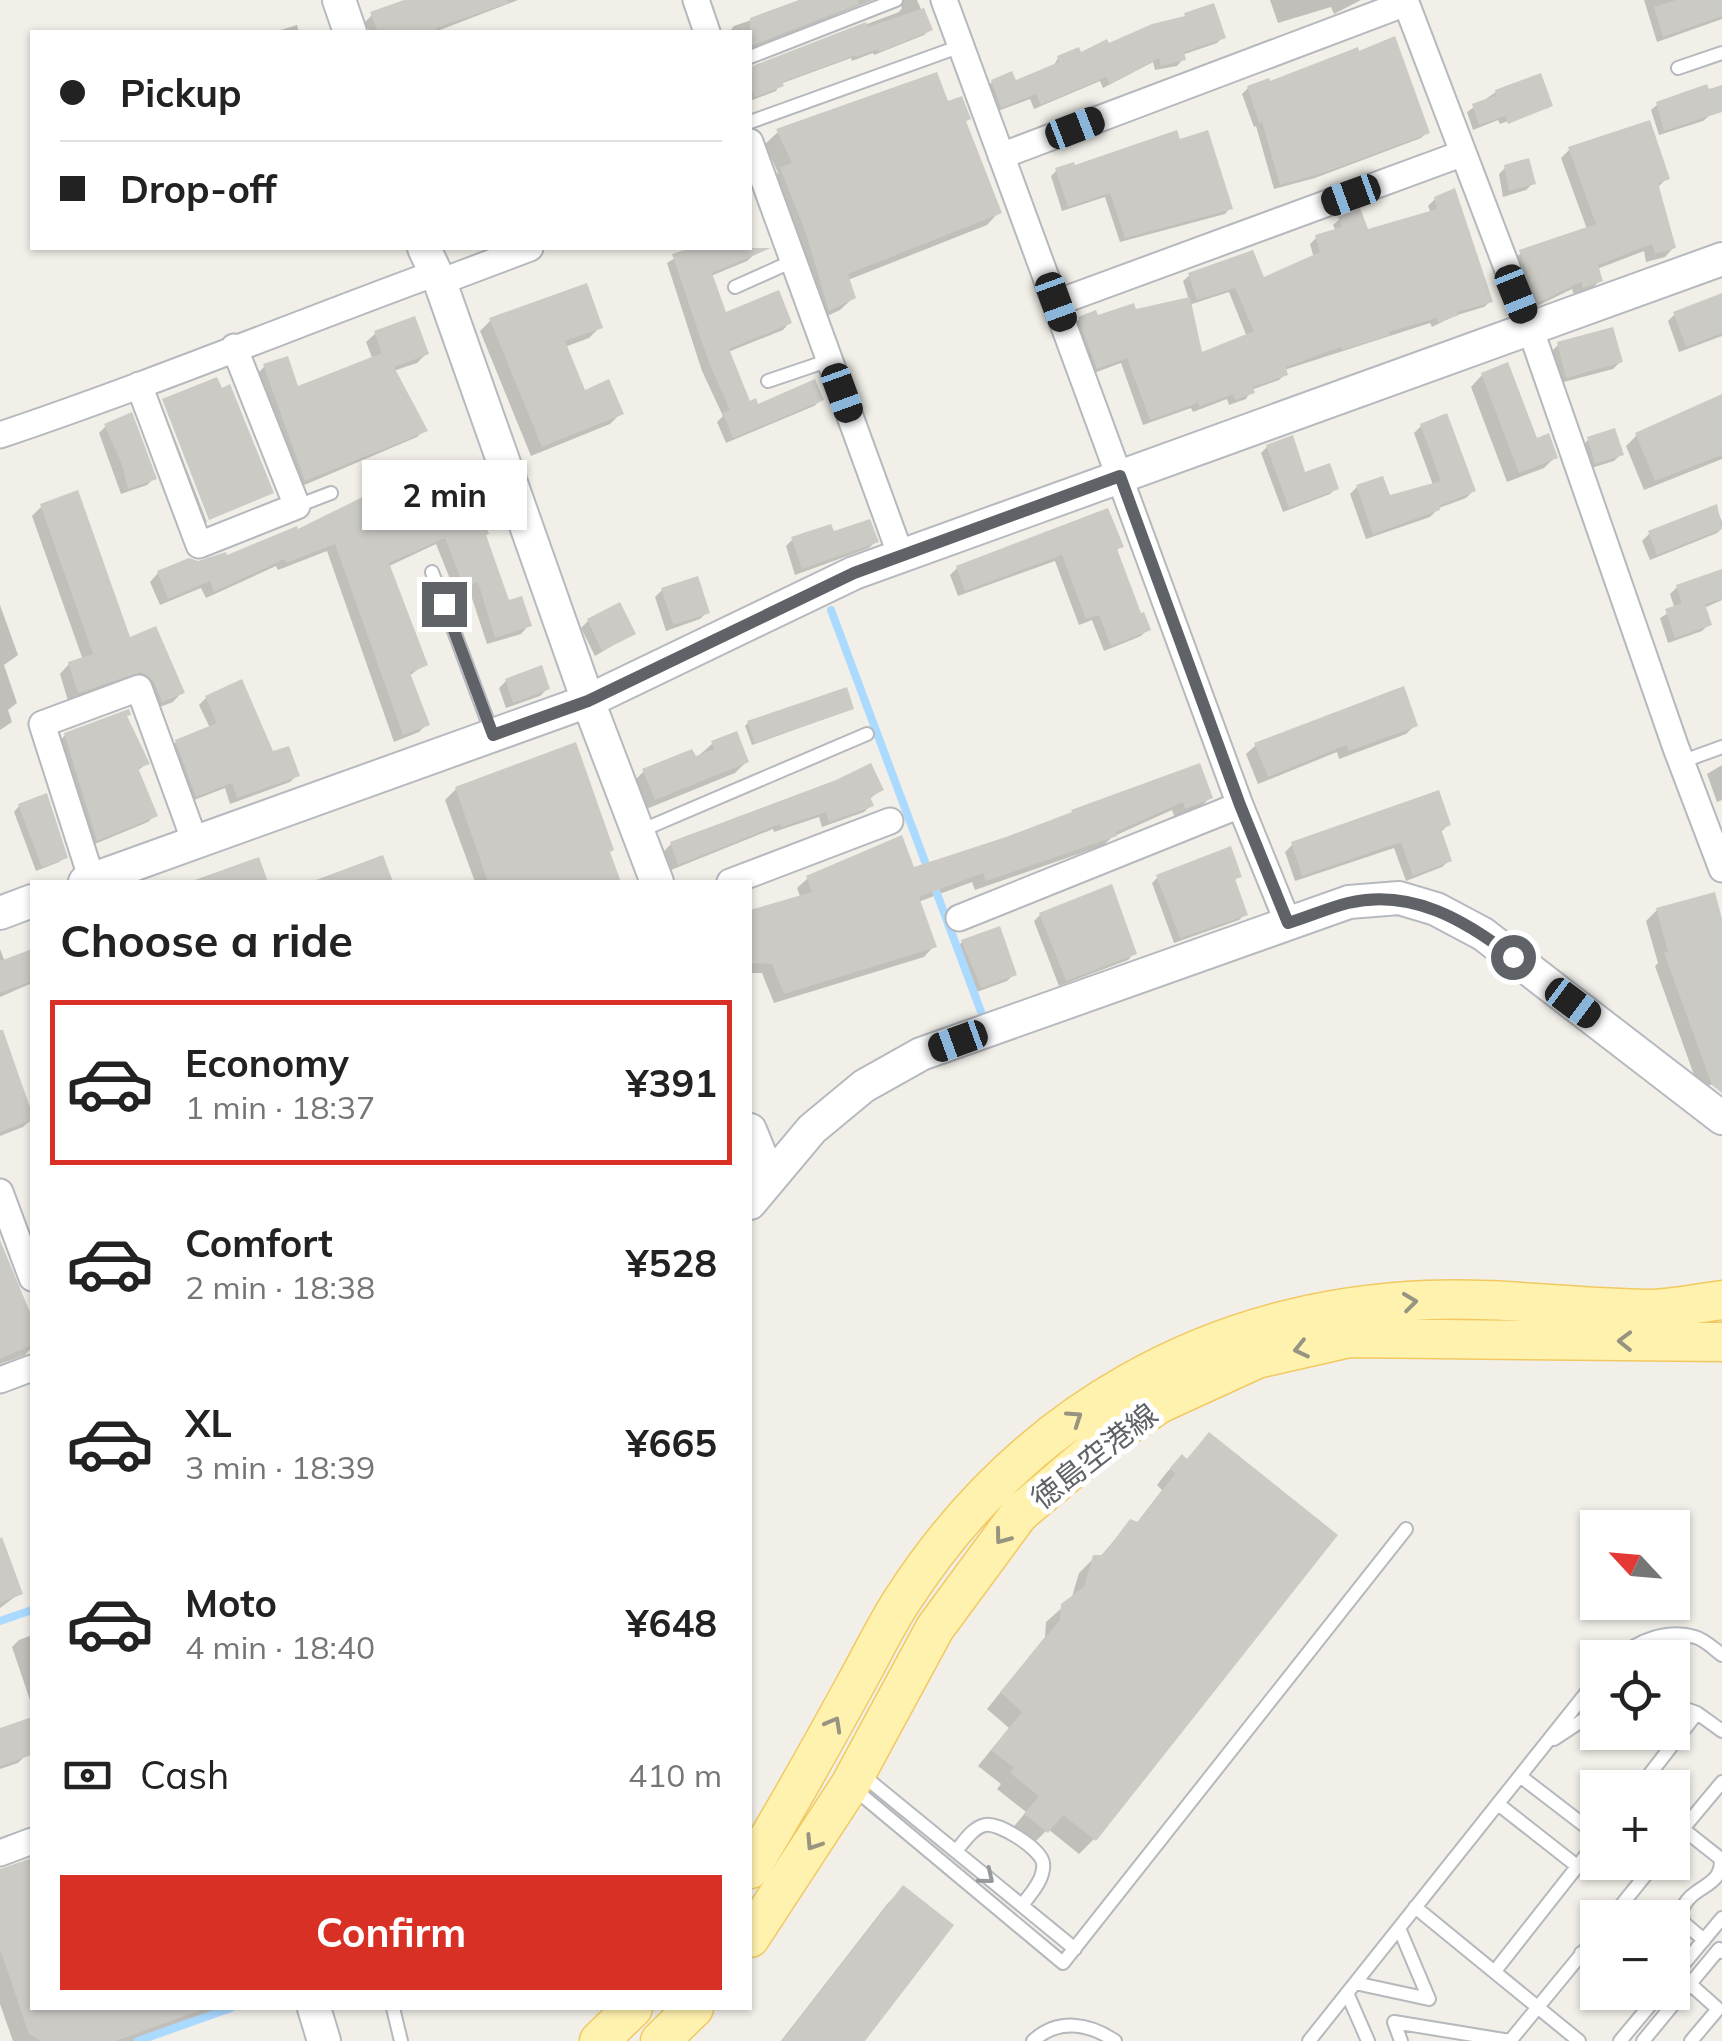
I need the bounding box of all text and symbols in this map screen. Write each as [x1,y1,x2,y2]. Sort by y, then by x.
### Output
text: Pickup [120,69,242,117]
car [1042,103,1108,153]
text: Drop-off [120,165,277,213]
car [1318,171,1384,219]
car [1491,261,1541,327]
car [1032,269,1080,335]
car [818,360,866,426]
callout: 2 min [362,459,526,529]
text: 2 min [402,475,487,515]
route end [422,582,467,627]
text: Choose a ride [60,912,353,968]
route start [1491,935,1536,980]
car [1540,973,1606,1033]
car [925,1017,991,1065]
icon: car [65,1038,155,1128]
text: Economy [185,1039,349,1087]
text: ¥391 [626,1059,717,1107]
text: 1 min · 18:37 [185,1087,375,1127]
icon: car [65,1218,155,1308]
text: Comfort [185,1219,333,1267]
text: ¥528 [626,1239,717,1287]
text: 2 min · 18:38 [185,1267,375,1307]
one-way arrow [1403,1292,1419,1313]
one-way arrow [1616,1330,1632,1351]
one-way arrow [1293,1337,1310,1358]
street label: 徳島空港線 [1023,1395,1165,1517]
icon: car [65,1398,155,1488]
text: XL [185,1399,232,1447]
one-way arrow [1064,1412,1082,1430]
text: ¥665 [626,1419,717,1467]
text: 3 min · 18:39 [185,1447,375,1487]
north arrow [1580,1510,1690,1620]
map controls [1580,1510,1690,2010]
one-way arrow [996,1526,1013,1544]
icon: car [65,1578,155,1668]
text: Moto [185,1579,277,1627]
text: ¥648 [626,1599,717,1647]
text: 4 min · 18:40 [185,1627,375,1667]
button: locate [1580,1640,1690,1750]
one-way arrow [821,1717,841,1735]
icon: cash [60,1748,115,1803]
text: Cash [140,1751,229,1799]
text: 410 m [628,1755,722,1795]
button: + [1580,1770,1690,1880]
one-way arrow [806,1832,825,1850]
one-way arrow [976,1865,994,1883]
button: Confirm [60,1875,722,1990]
button: − [1580,1900,1690,2010]

